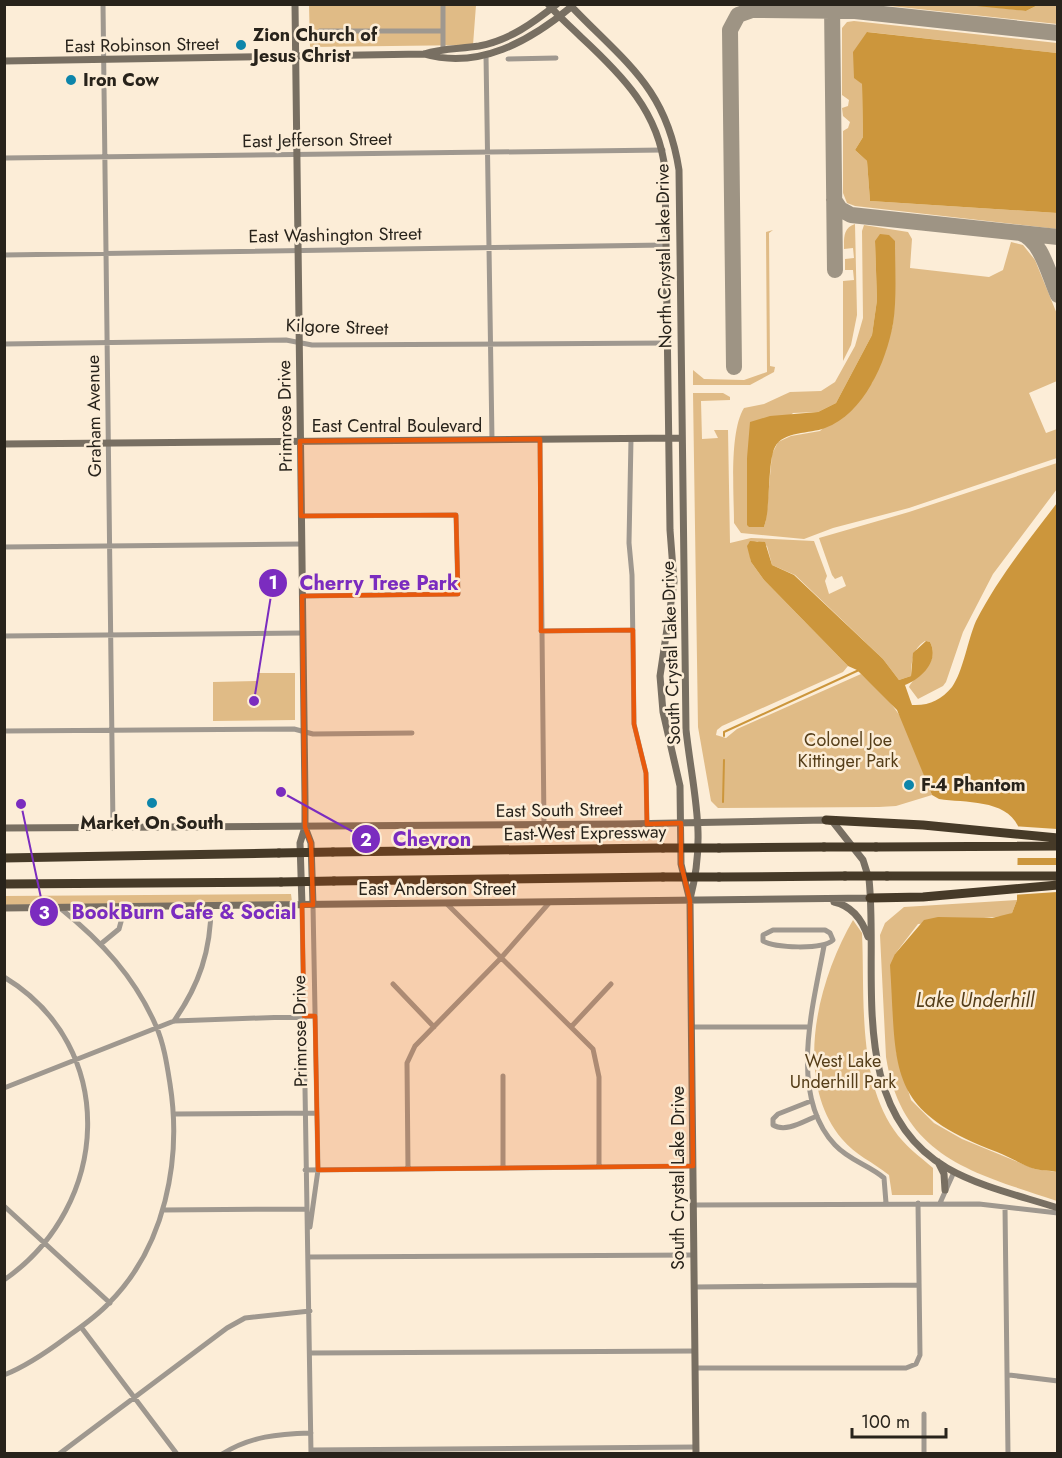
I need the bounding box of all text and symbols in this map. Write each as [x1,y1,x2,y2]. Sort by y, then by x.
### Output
place label: Zion Church of Jesus Christ [250,22,378,69]
street label: East Robinson Street [64,31,220,59]
marker: Zion Church of Jesus Christ [234,38,248,52]
place label: Iron Cow [83,67,159,93]
marker: Iron Cow [64,73,78,87]
street label: East Jefferson Street [242,126,393,154]
street label: North Crystal Lake Drive [649,163,679,349]
street label: East Washington Street [248,220,423,250]
street label: Kilgore Street [285,312,389,342]
street label: Graham Avenue [80,355,108,477]
street label: Primrose Drive [271,360,299,472]
street label: East Central Boulevard [312,413,482,439]
street label: South Crystal Lake Drive [655,561,687,745]
callout: Cherry Tree Park [258,564,471,602]
text: Cherry Tree Park [299,569,459,598]
text: 1 [268,570,278,596]
park label: Colonel Joe Kittinger Park [798,727,898,774]
place label: F-4 Phantom [921,772,1026,798]
marker: F-4 Phantom [902,778,916,792]
marker: Market On South [145,796,159,810]
street label: East South Street [495,796,623,824]
place label: Market On South [80,810,224,836]
street label: East-West Expressway [503,819,667,847]
callout: Chevron [351,820,483,858]
text: Chevron [393,825,471,854]
text: 2 [360,827,372,853]
street label: East Anderson Street [358,876,516,902]
callout: BookBurn Cafe & Social [29,893,308,931]
text: BookBurn Cafe & Social [72,898,296,927]
text: 3 [38,900,50,926]
street label: Primrose Drive [286,975,314,1087]
water label: Lake Underhill [916,986,1036,1015]
park label: West Lake Underhill Park [790,1048,896,1095]
street label: South Crystal Lake Drive [665,1086,691,1270]
scale bar [852,1401,946,1439]
text: 100 m [861,1409,910,1435]

